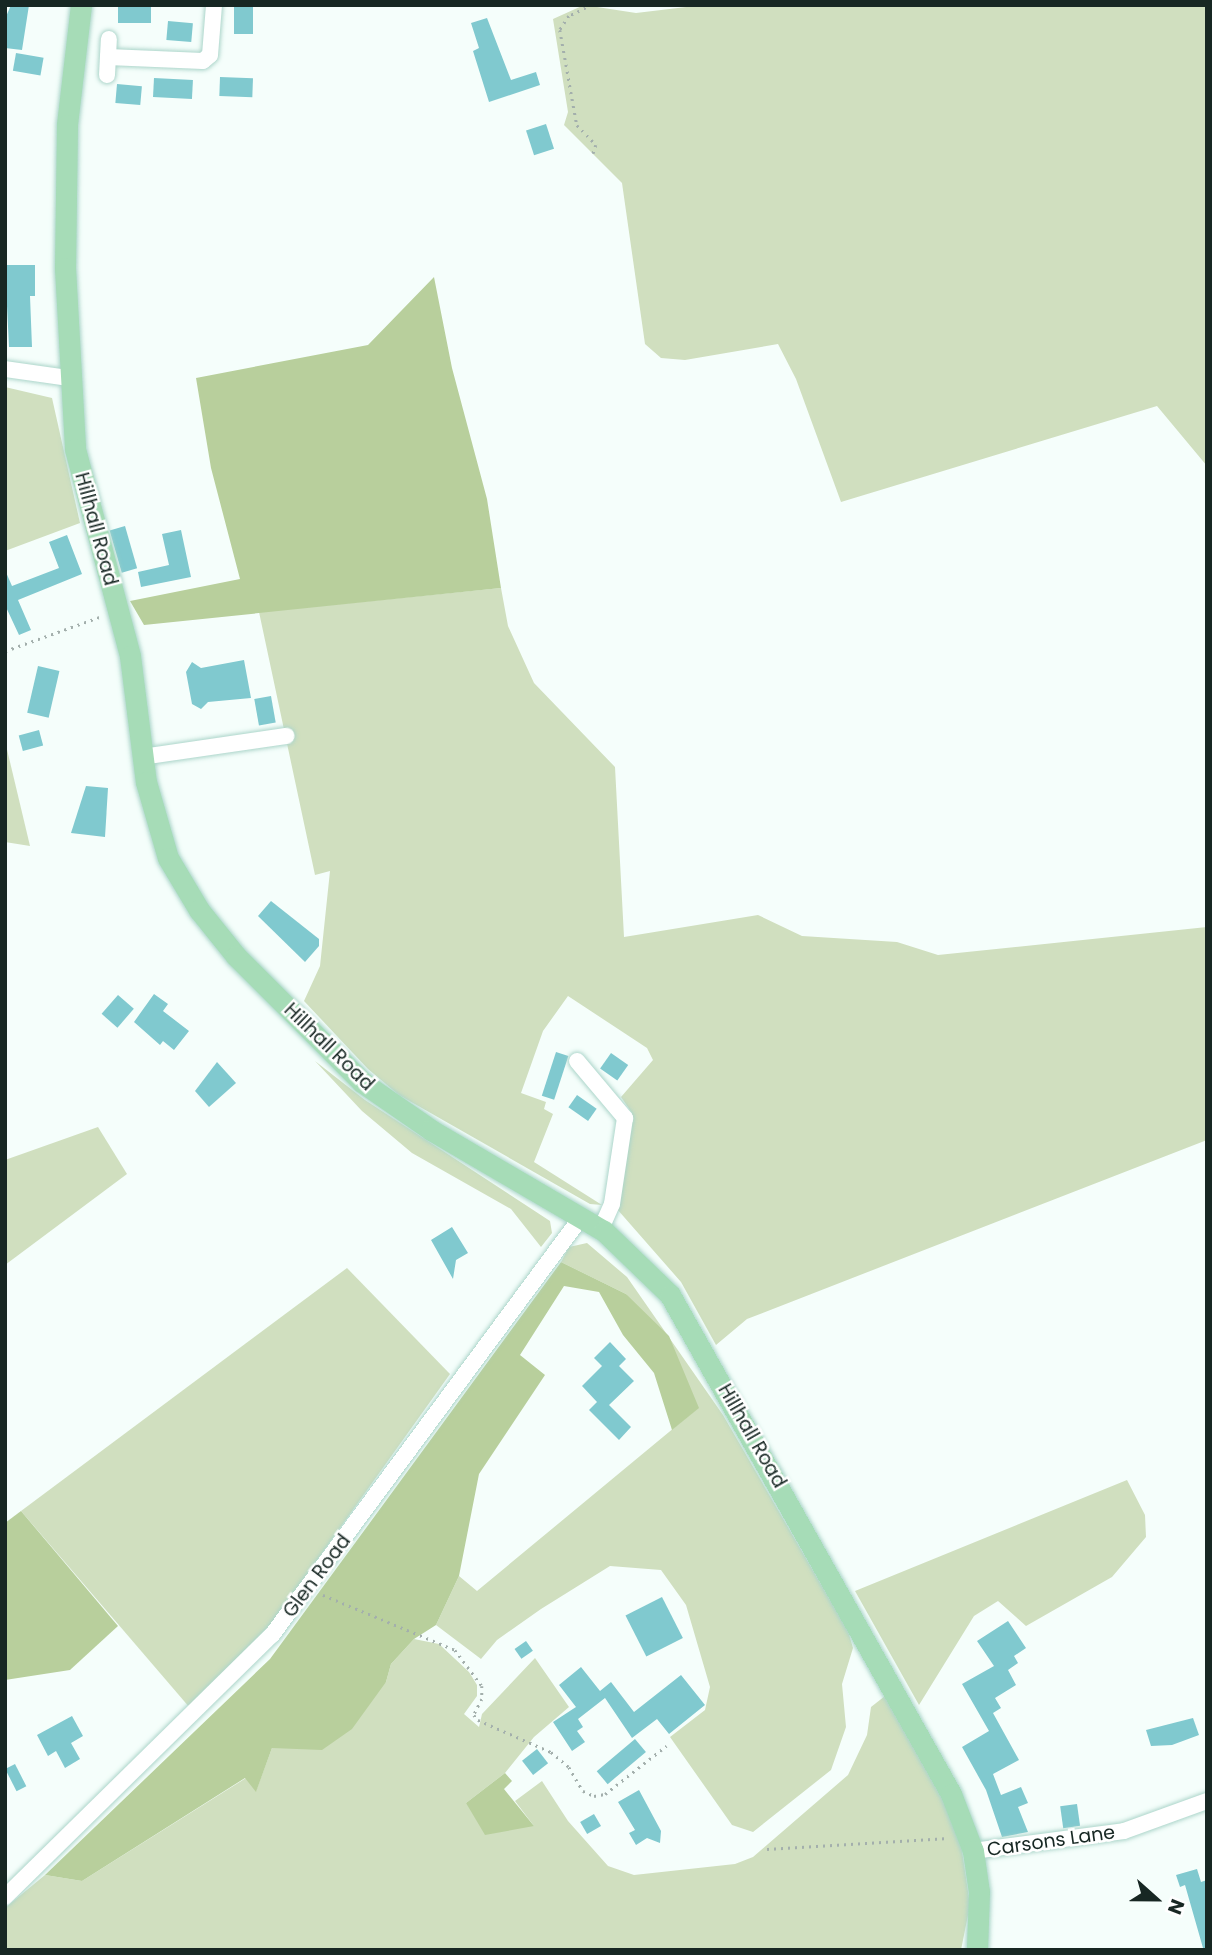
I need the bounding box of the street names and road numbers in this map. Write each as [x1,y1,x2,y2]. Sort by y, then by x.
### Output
street label: Hillhall Road [70,470,122,588]
street label: Hillhall Road [279,999,379,1095]
street label: Hillhall Road [713,1380,791,1492]
street label: Glen Road [278,1530,356,1622]
street label: Carsons Lane [986,1821,1116,1861]

